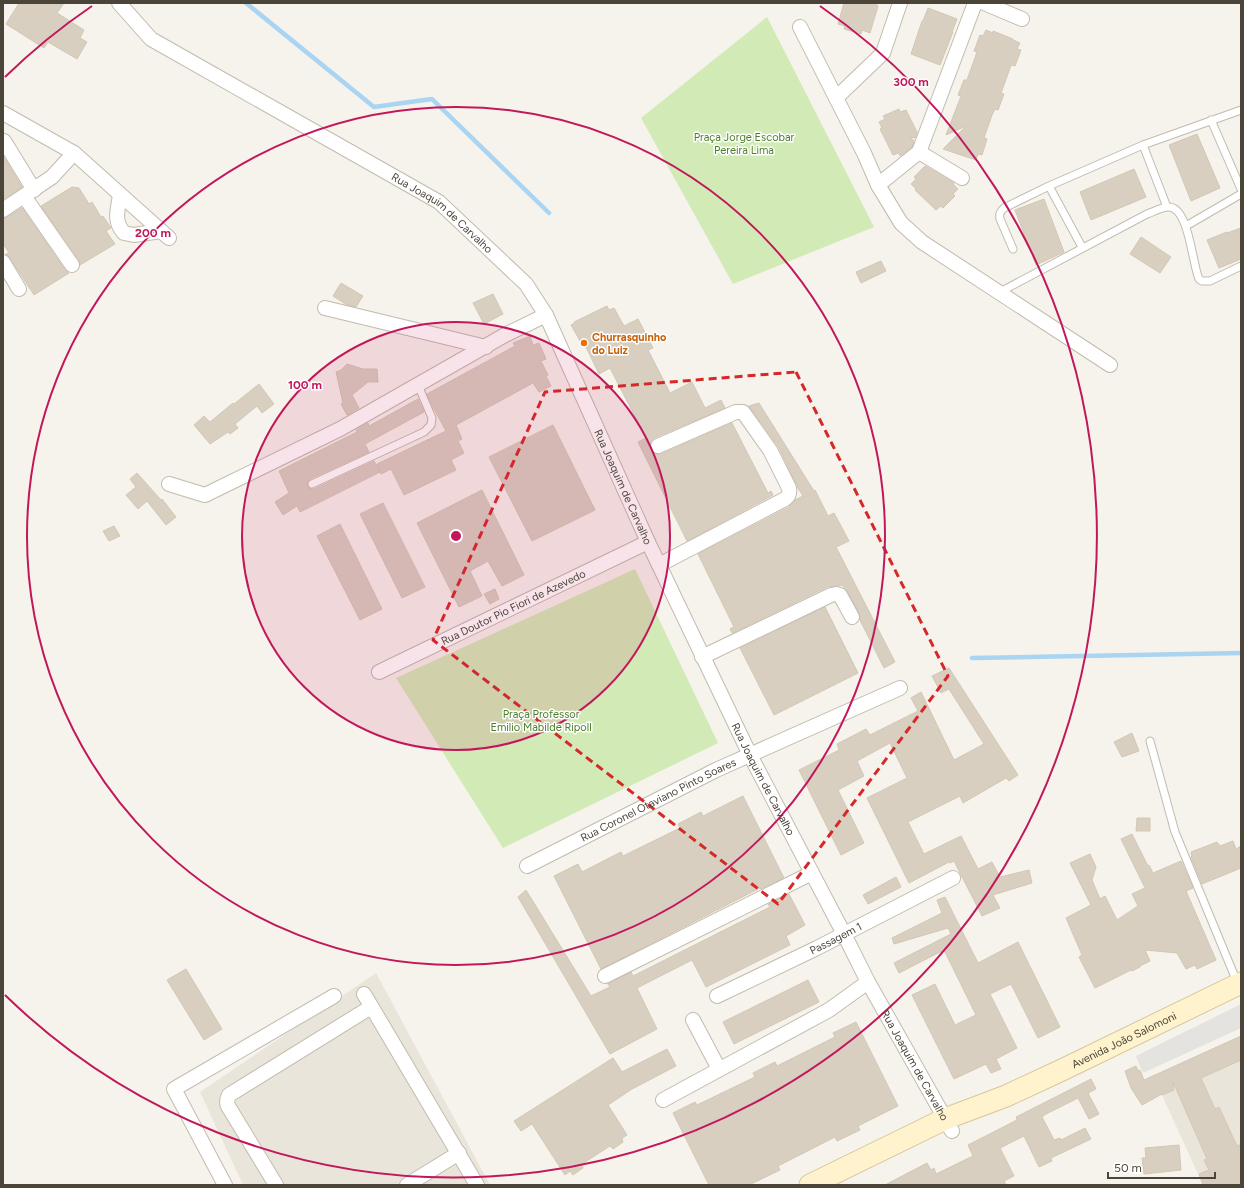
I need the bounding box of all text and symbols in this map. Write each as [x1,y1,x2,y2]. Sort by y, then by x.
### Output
text: 300 m [893,75,929,89]
park label: Praça Jorge Escobar Pereira Lima [694,131,795,157]
street label: Rua Joaquim de Carvalho [389,170,495,256]
text: 200 m [135,226,171,240]
place label: Churrasquinho do Luiz [592,331,667,357]
marker: Churrasquinho do Luiz [579,338,589,348]
text: 100 m [288,378,322,392]
street label: Rua Joaquim de Carvalho [591,427,654,547]
centre of rings [449,529,463,543]
street label: Rua Doutor Pio Fiori de Azevedo [439,567,588,648]
park label: Praça Professor Emilio Mabilde Ripoll [490,708,592,734]
street label: Rua Joaquim de Carvalho [729,721,797,838]
street label: Rua Coronel Otaviano Pinto Soares [578,756,738,845]
street label: Passagem 1 [808,920,864,958]
street label: Rua Joaquim de Carvalho [878,1008,951,1123]
street label: Avenida João Salomoni [1070,1009,1179,1071]
scale bar [1108,1154,1215,1180]
text: 50 m [1114,1161,1142,1175]

